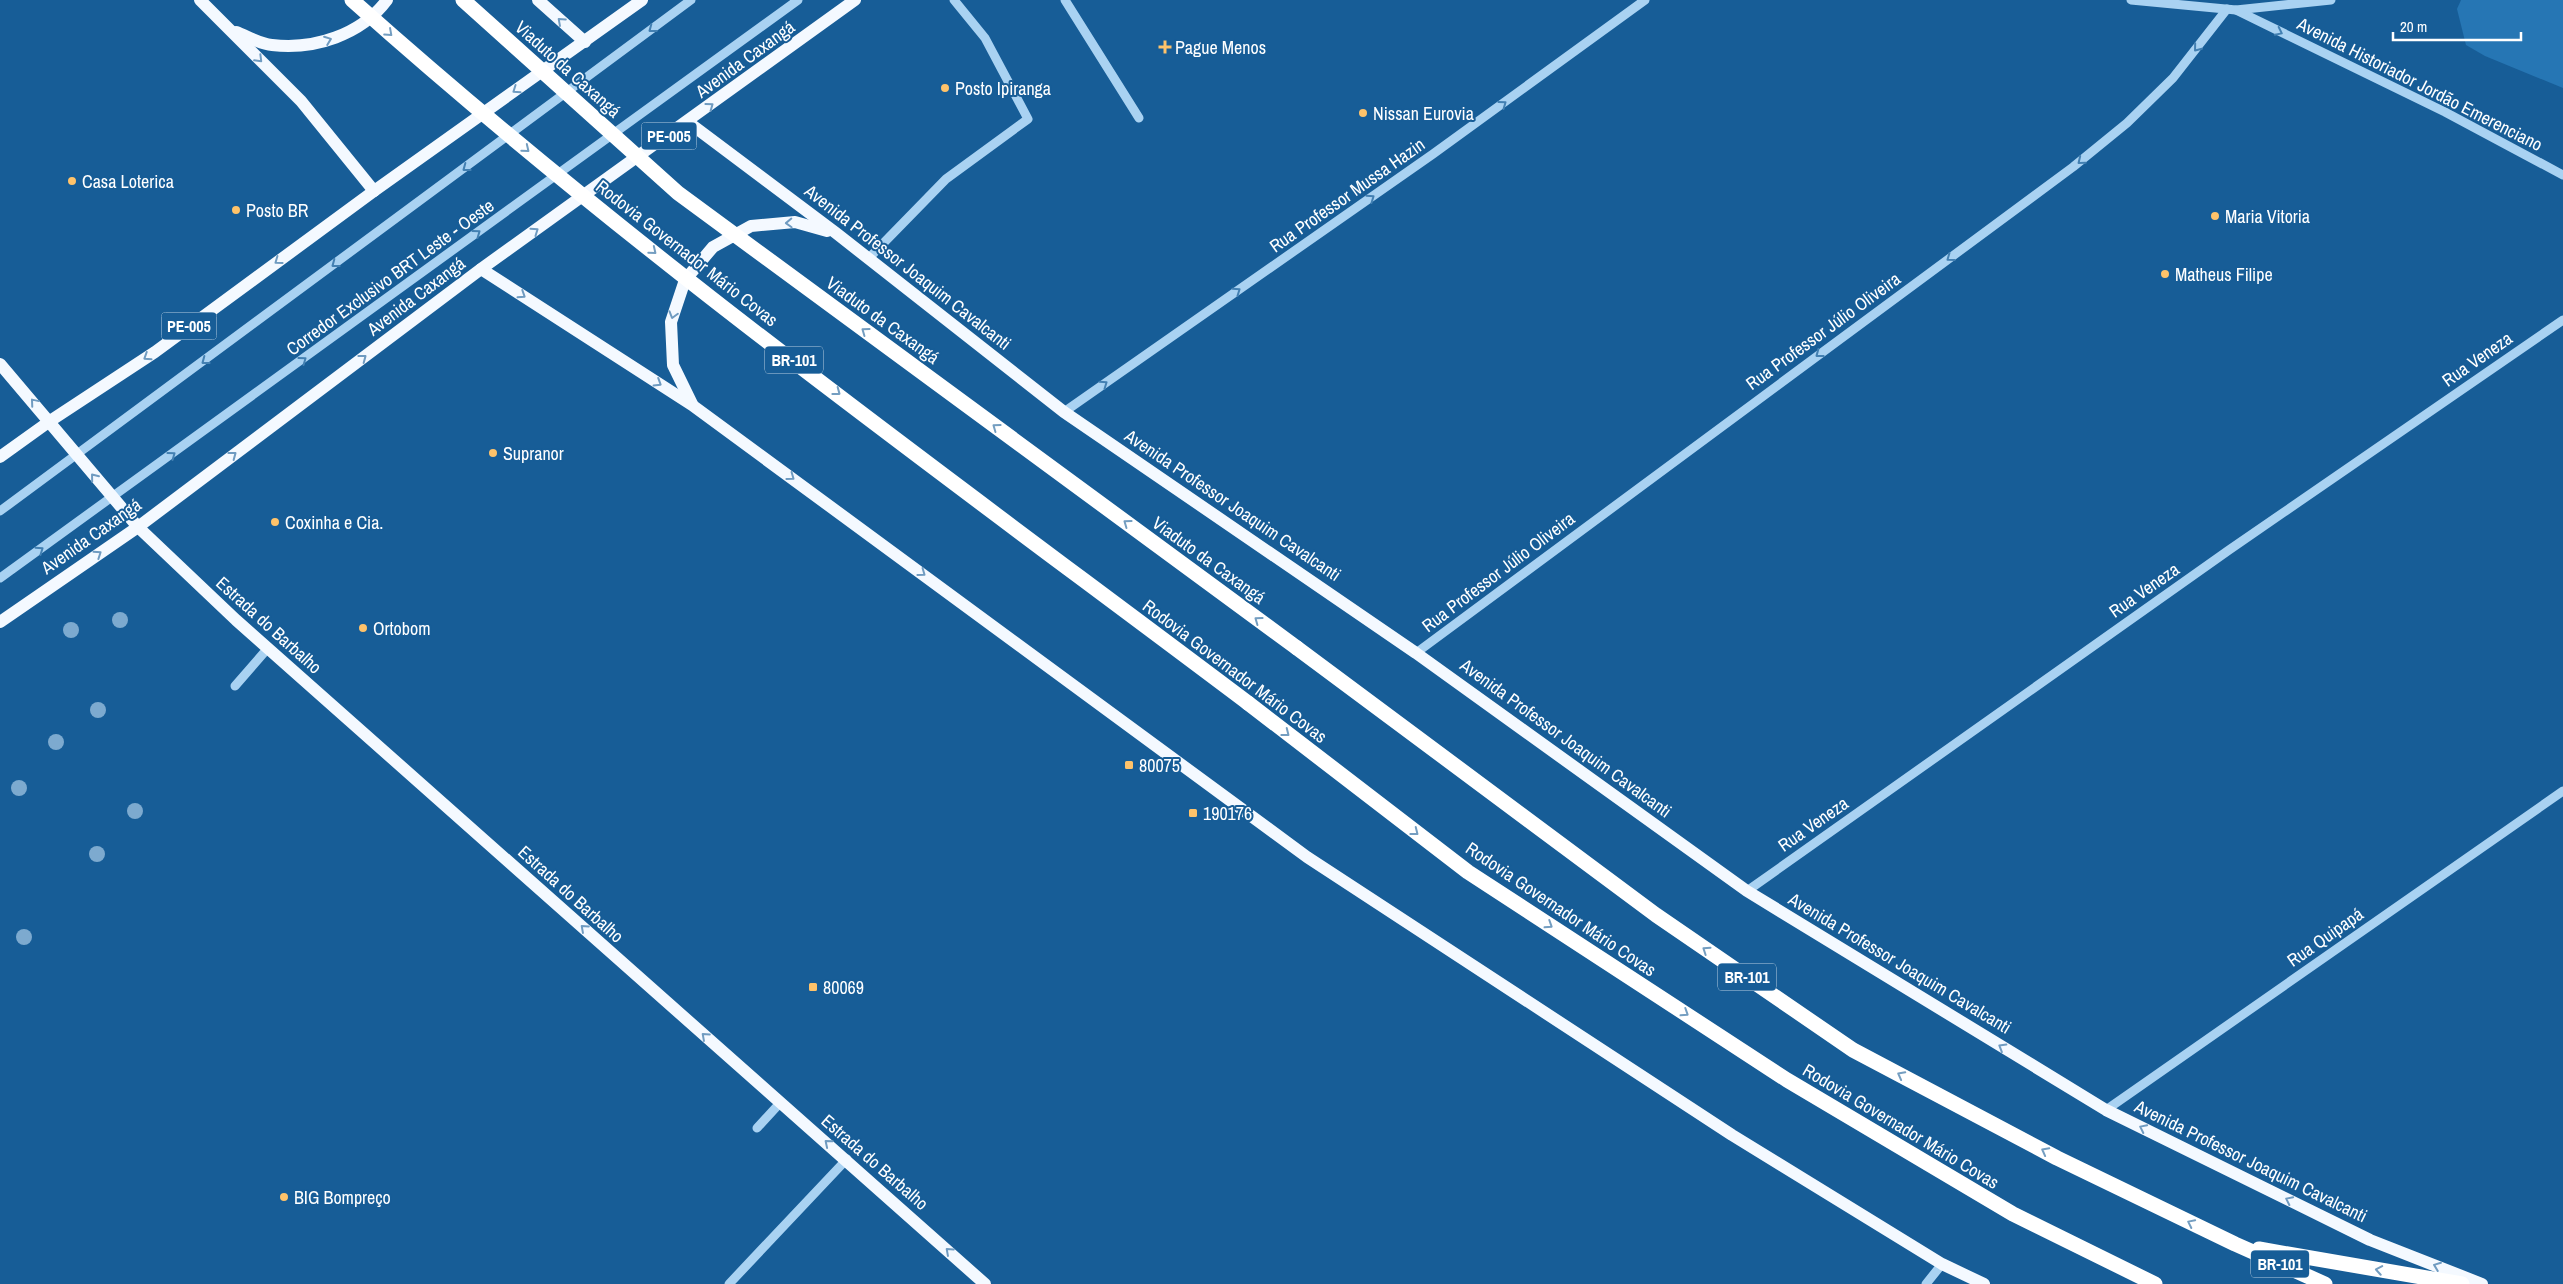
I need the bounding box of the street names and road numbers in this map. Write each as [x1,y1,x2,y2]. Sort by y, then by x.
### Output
street label: Avenida Historiador Jordão Emerenciano [2292,11,2547,157]
street label: Avenida Caxangá [689,14,800,104]
street label: Viaduto da Caxangá [510,15,626,123]
road number: PE-005 [642,122,696,150]
street label: Rua Professor Mussa Hazin [1264,132,1430,258]
street label: Rodovia Governador Mário Covas [591,174,783,332]
street label: Avenida Professor Joaquim Cavalcanti [799,178,1016,356]
street label: Corredor Exclusivo BRT Leste - Oeste [281,193,499,361]
street label: Avenida Caxangá [361,251,470,342]
street label: Rua Professor Júlio Oliveira [1741,266,1905,396]
street label: Viaduto da Caxangá [821,270,945,370]
road number: PE-005 [162,312,216,340]
street label: Rua Veneza [2437,326,2517,392]
road number: BR-101 [765,346,823,374]
street label: Avenida Professor Joaquim Cavalcanti [1119,423,1346,587]
street label: Avenida Caxangá [35,492,146,580]
street label: Rua Professor Júlio Oliveira [1416,506,1580,638]
street label: Viaduto da Caxangá [1147,510,1271,610]
street label: Rua Veneza [2104,557,2184,623]
street label: Estrada do Barbalho [211,571,327,679]
street label: Rodovia Governador Mário Covas [1138,593,1332,749]
street label: Avenida Professor Joaquim Cavalcanti [1454,652,1677,823]
street label: Rua Veneza [1773,791,1853,857]
street label: Rodovia Governador Mário Covas [1461,836,1661,982]
street label: Estrada do Barbalho [513,840,629,948]
street label: Avenida Professor Joaquim Cavalcanti [1783,886,2016,1040]
street label: Rua Quipapá [2282,902,2368,972]
road number: BR-101 [1718,964,1776,990]
street label: Rodovia Governador Mário Covas [1798,1057,2004,1195]
street label: Avenida Professor Joaquim Cavalcanti [2130,1093,2371,1228]
street label: Estrada do Barbalho [816,1108,934,1216]
road number: BR-101 [2251,1250,2309,1278]

